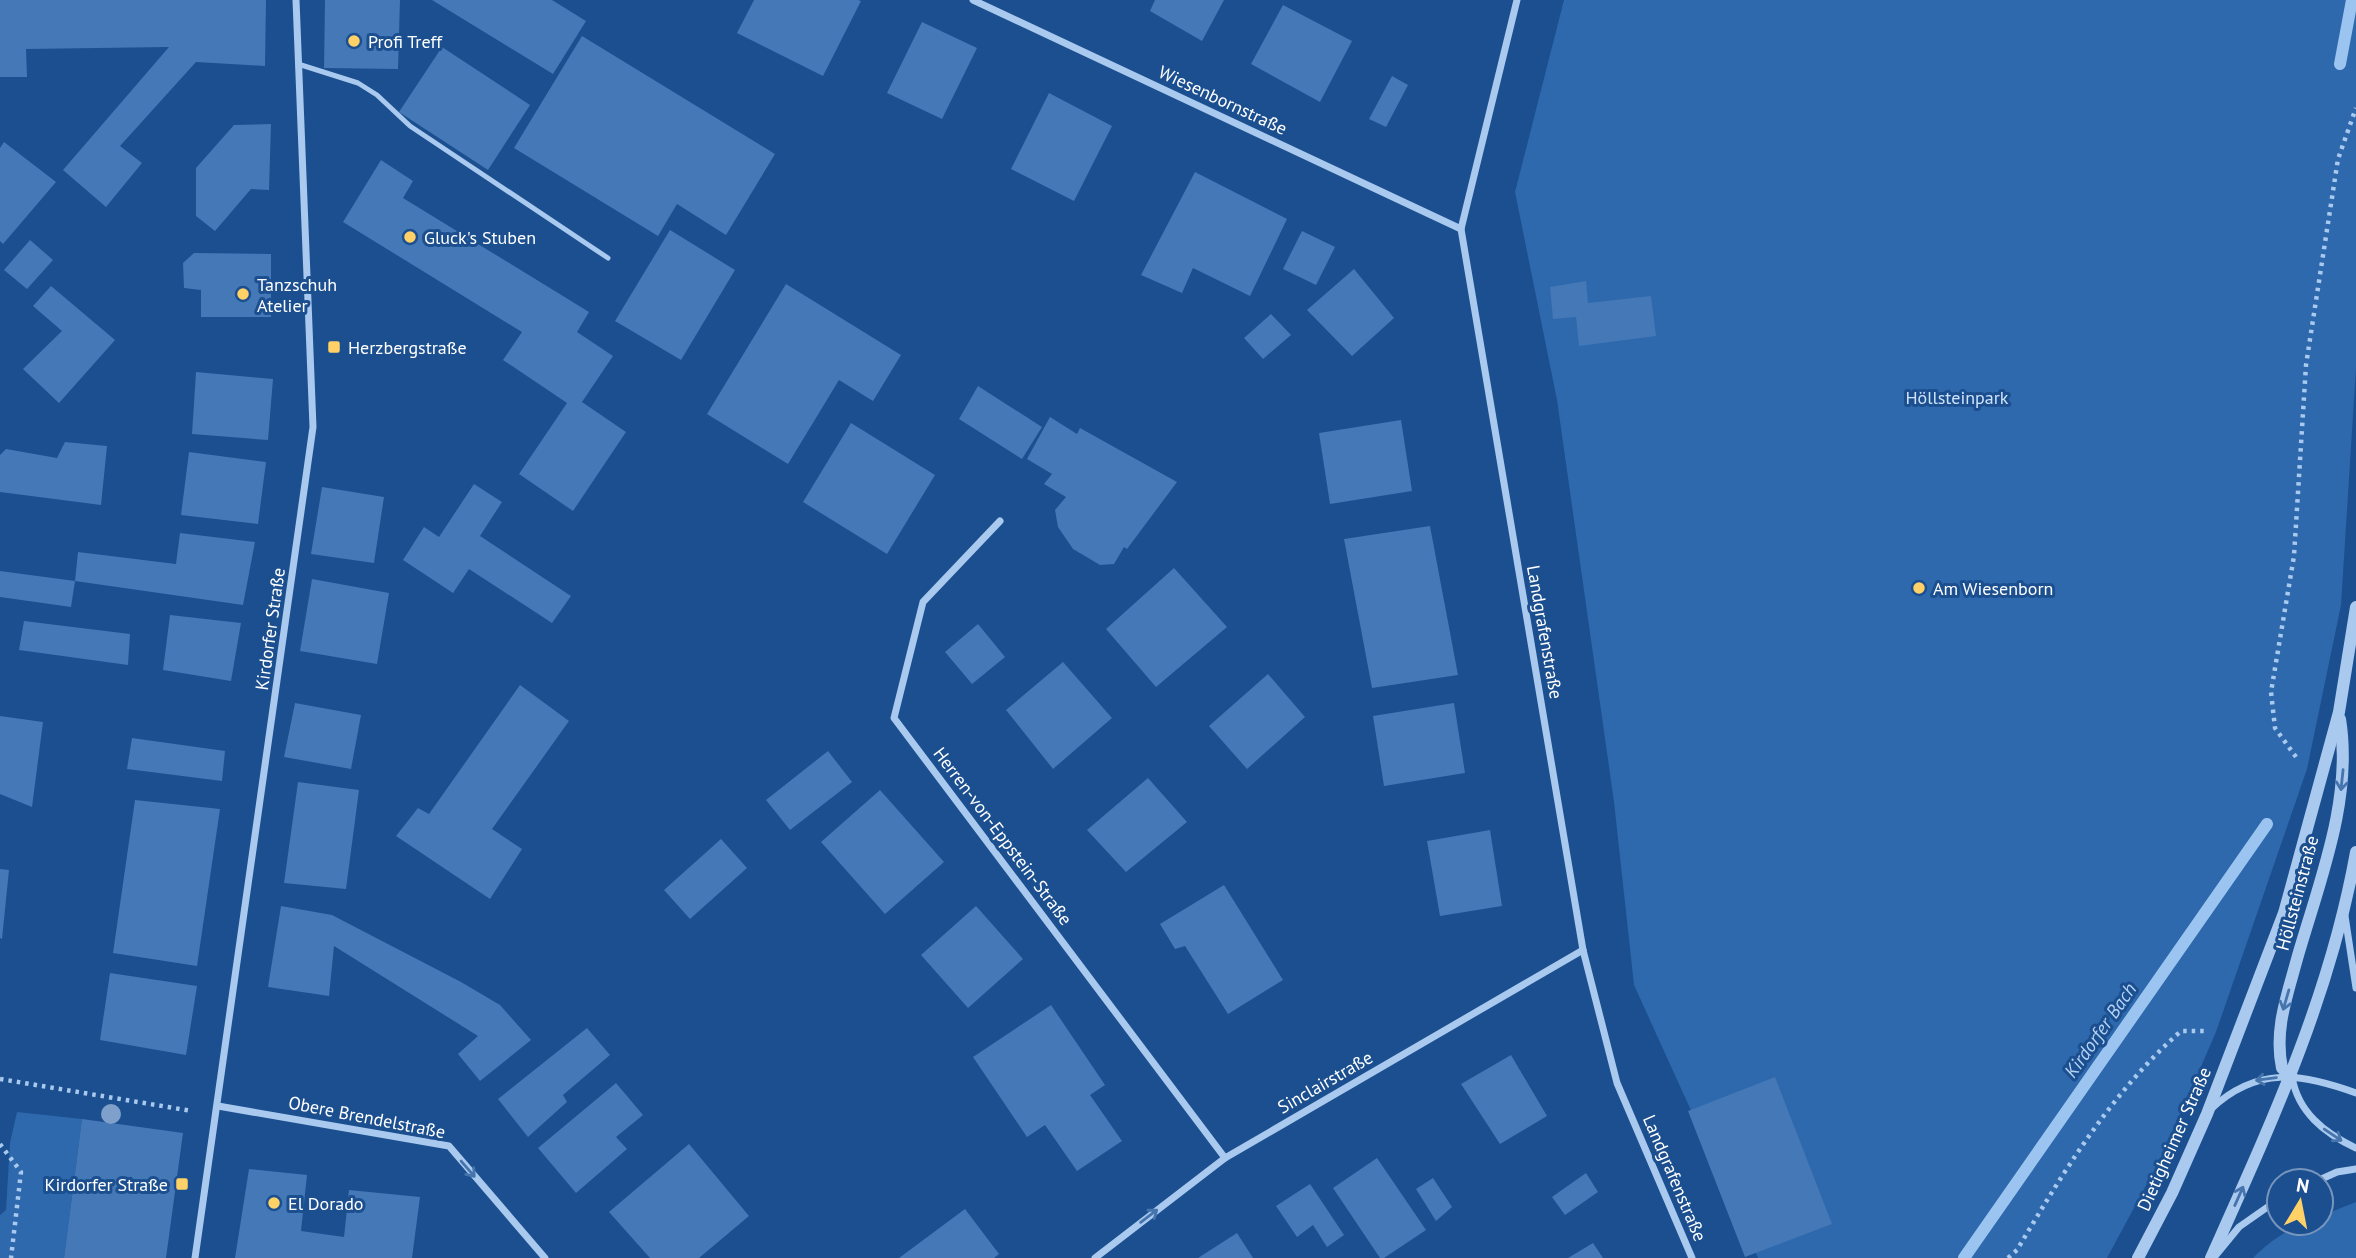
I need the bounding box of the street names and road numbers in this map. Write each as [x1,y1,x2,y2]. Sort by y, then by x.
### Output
street label: Wiesenbornstraße [1155,60,1291,140]
street label: Landgrafenstraße [1522,563,1568,701]
street label: Kirdorfer Straße [250,566,290,692]
street label: Herren-von-Eppstein-Straße [929,743,1077,929]
street label: Höllsteinstraße [2271,833,2323,953]
street label: Sinclairstraße [1273,1046,1377,1118]
street label: Dietigheimer Straße [2132,1063,2216,1215]
street label: Obere Brendelstraße [287,1090,447,1144]
street label: Landgrafenstraße [1638,1111,1712,1245]

